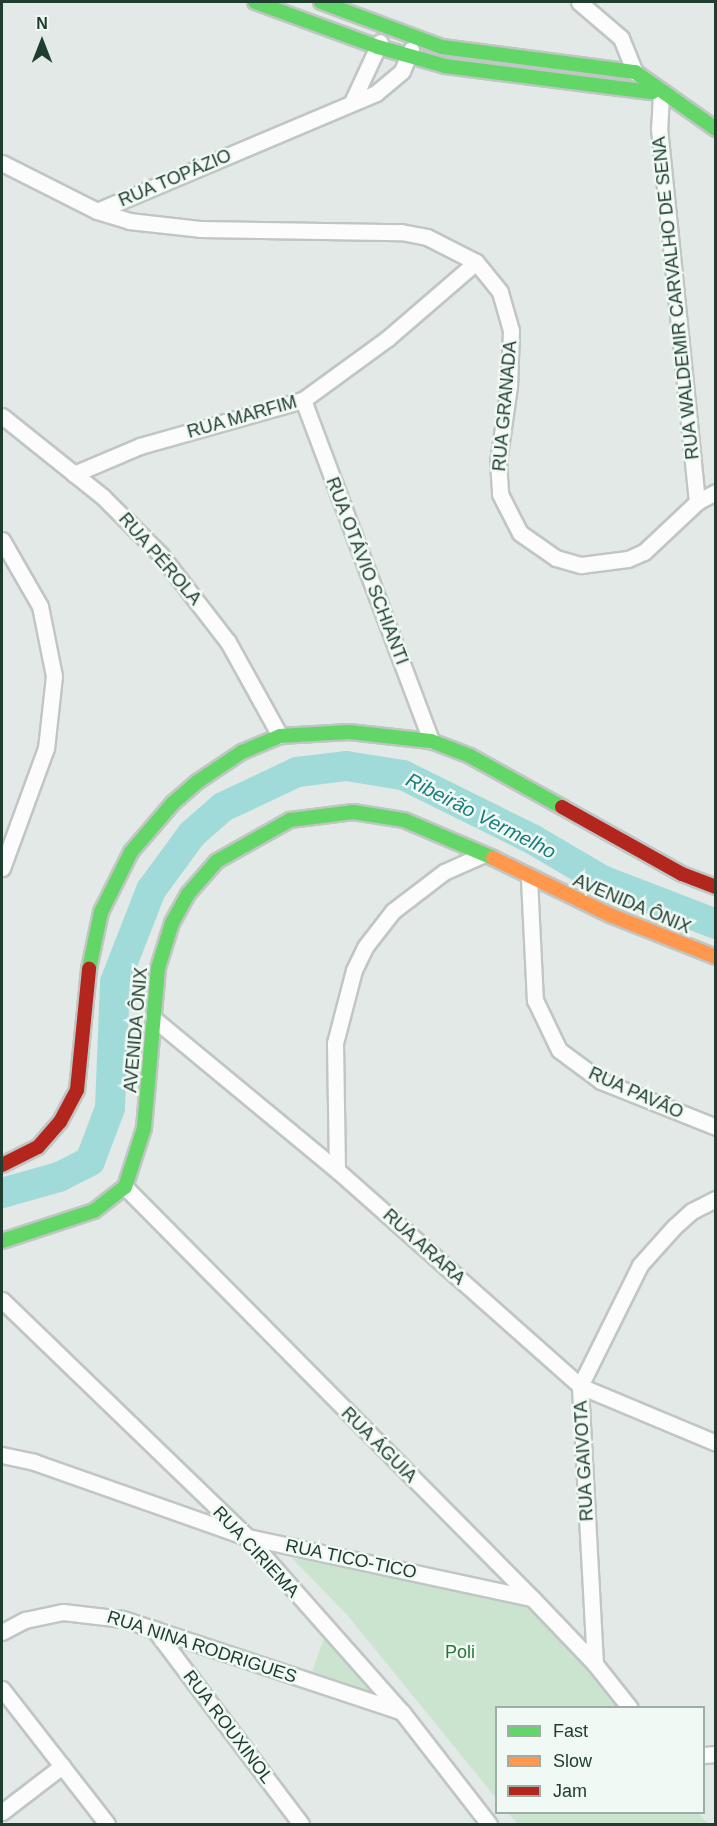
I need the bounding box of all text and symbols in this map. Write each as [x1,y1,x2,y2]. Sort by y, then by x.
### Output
north arrow [12,12,72,72]
text: N [36,15,48,32]
street label: RUA WALDEMIR CARVALHO DE SENA [648,135,704,461]
street label: RUA TOPÁZIO [115,144,235,212]
street label: RUA GRANADA [488,339,522,473]
street label: RUA MARFIM [184,391,300,443]
street label: RUA OTÁVIO SCHIANTI [321,474,413,668]
street label: RUA PÉROLA [114,508,206,610]
water label: Ribeirão Vermelho [402,768,560,864]
street label: AVENIDA ÔNIX [569,869,695,939]
street label: AVENIDA ÔNIX [120,966,152,1094]
street label: RUA PAVÃO [585,1062,687,1124]
street label: RUA ARARA [378,1204,470,1290]
street label: RUA GAIVOTA [570,1400,598,1522]
street label: RUA ÁGUIA [336,1402,422,1488]
street label: RUA CIRIEMA [208,1501,304,1603]
street label: RUA TICO-TICO [283,1534,419,1584]
street label: RUA NINA RODRIGUES [104,1606,300,1688]
park label: Poli [445,1641,475,1663]
street label: RUA ROUXINOL [178,1666,278,1788]
legend [495,1706,705,1814]
text: Fast [553,1721,588,1741]
text: Slow [553,1751,592,1771]
text: Jam [553,1781,587,1801]

